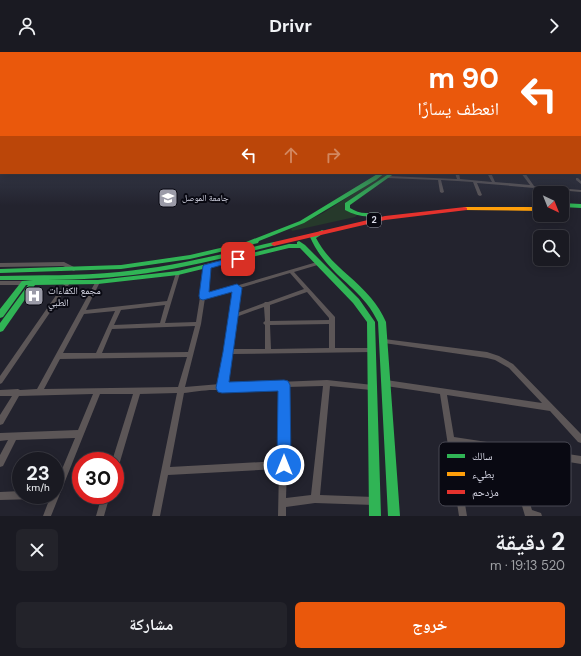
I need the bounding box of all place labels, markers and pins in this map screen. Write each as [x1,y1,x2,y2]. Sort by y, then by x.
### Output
school or university icon: جامعة الموصل [157,187,179,209]
place label: جامعة الموصل [182,192,229,204]
pin [221,242,255,276]
place label: مجمع الكفاءات الطبي [48,284,101,311]
hospital icon: مجمع الكفاءات الطبي [23,285,45,307]

